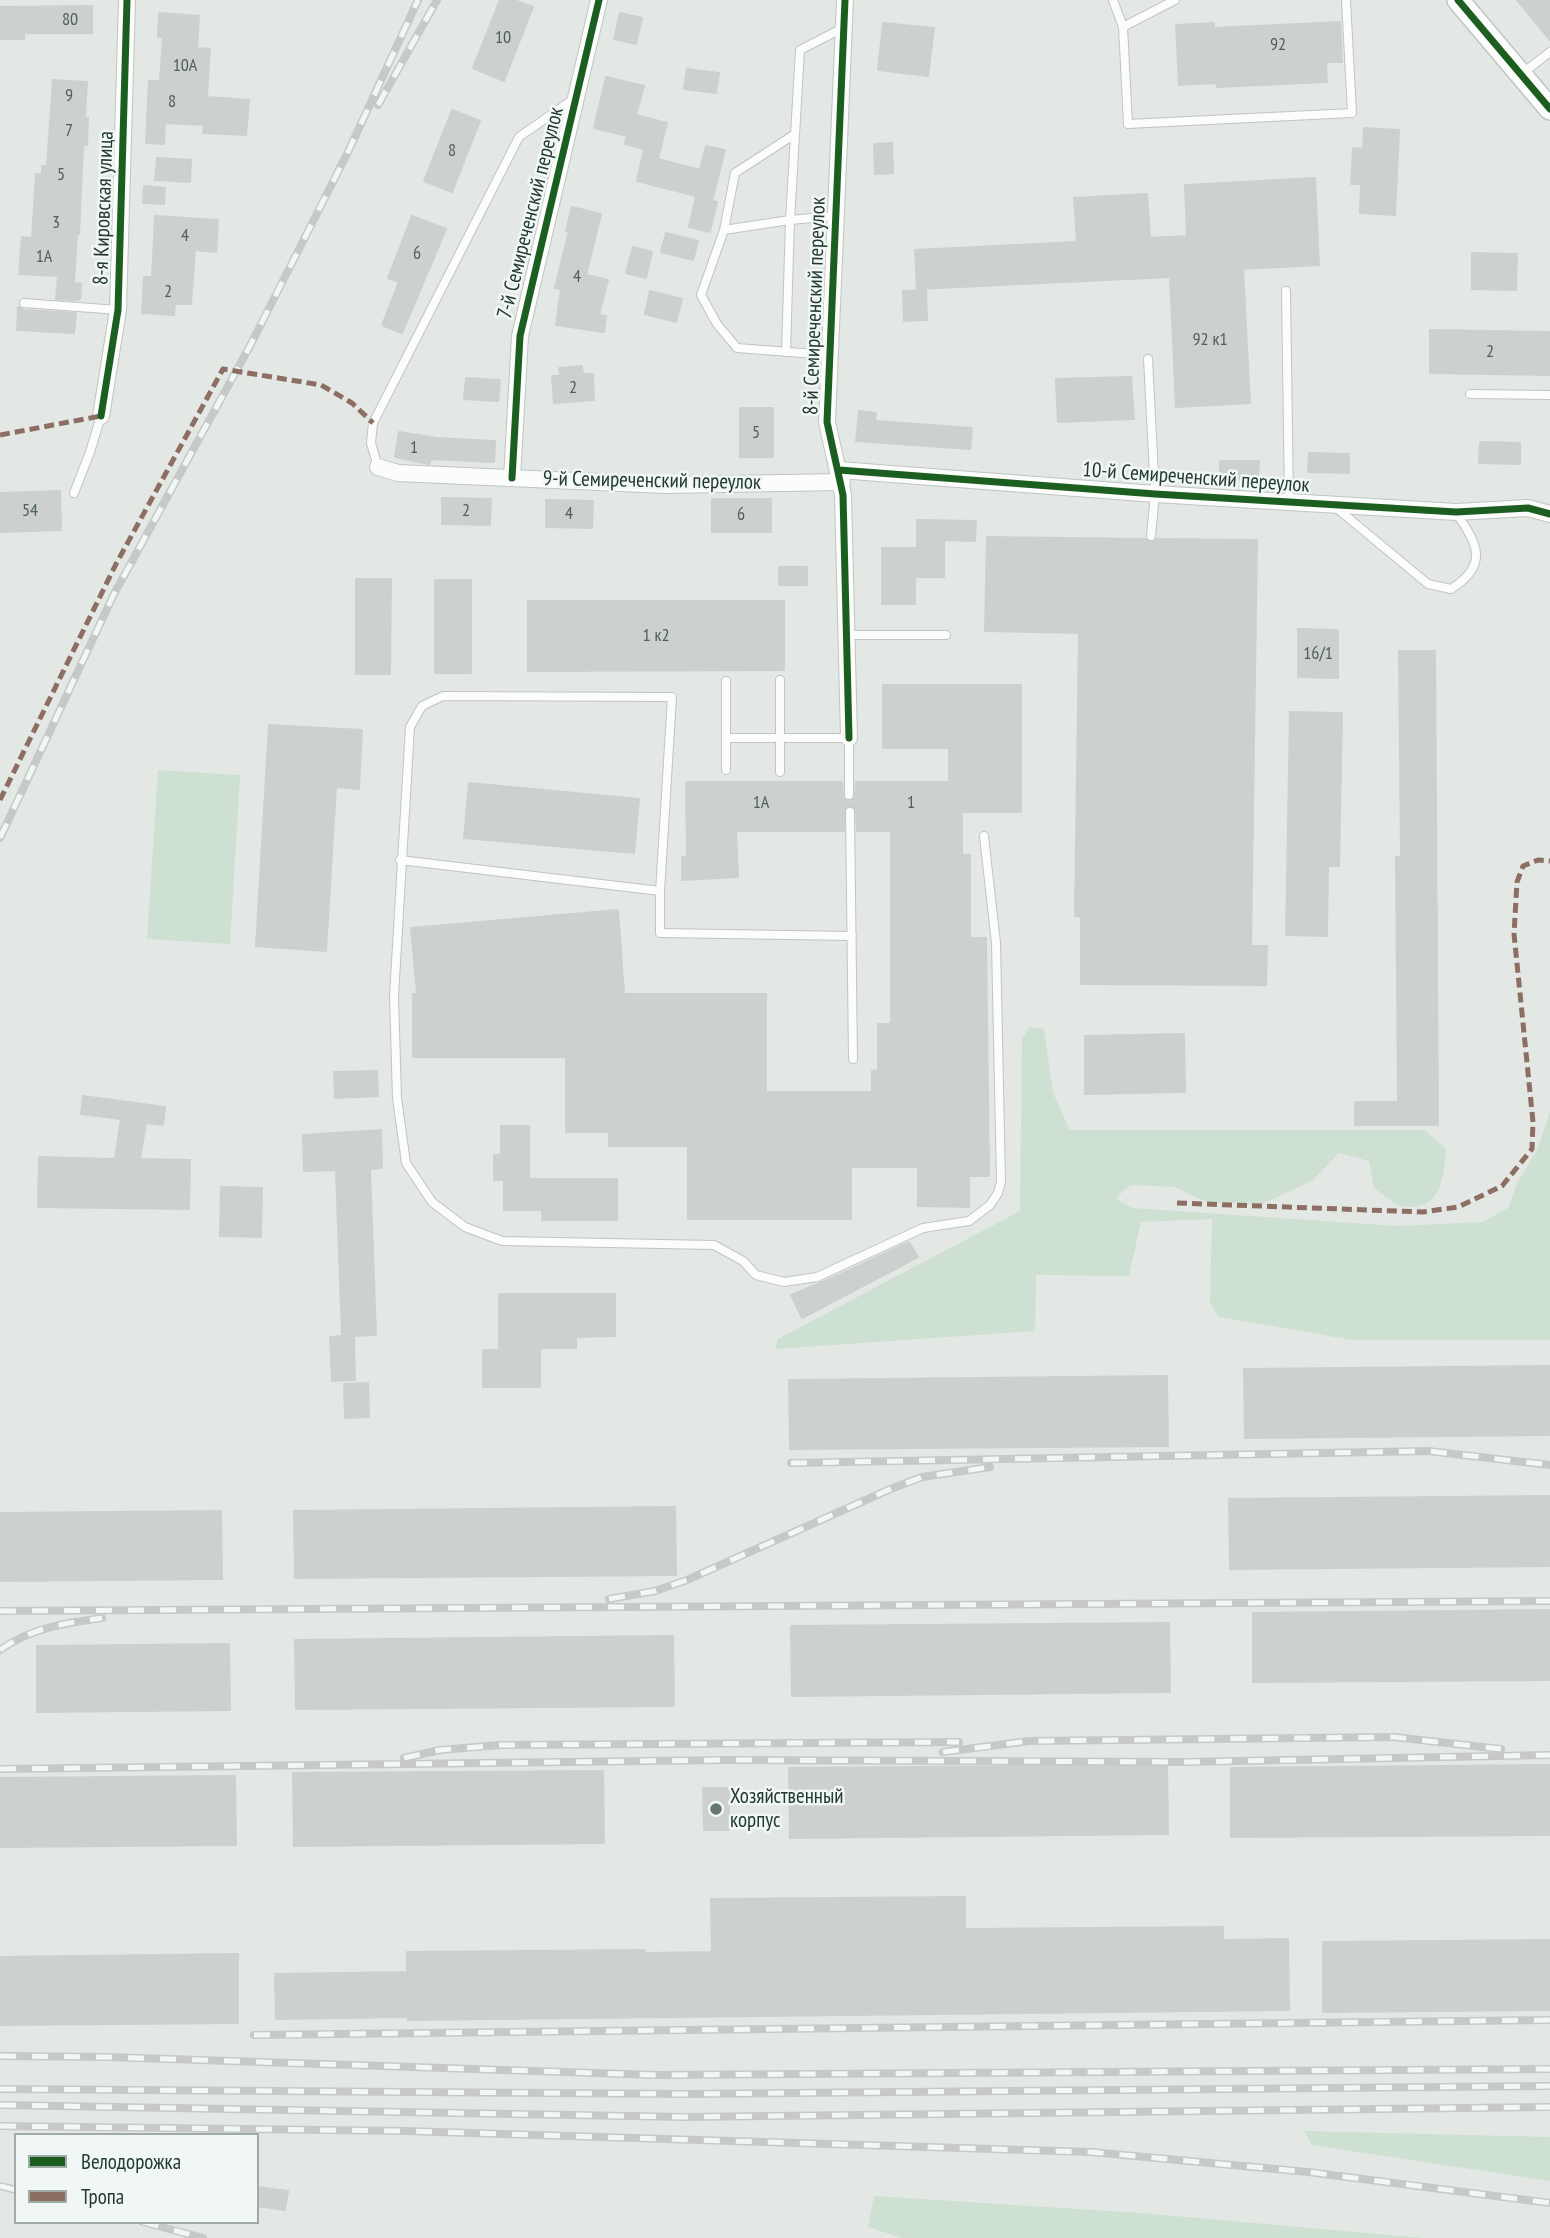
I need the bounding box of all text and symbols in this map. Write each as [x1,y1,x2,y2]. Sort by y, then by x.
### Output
house number: 80 [62,9,78,31]
house number: 10 [495,27,511,49]
house number: 92 [1270,34,1286,56]
house number: 10А [173,55,197,77]
house number: 9 [65,85,73,107]
house number: 8 [168,91,176,113]
street label: 7-й Семиреченский переулок [493,105,569,321]
house number: 7 [65,120,73,142]
street label: 8-я Кировская улица [89,131,119,285]
house number: 8 [448,140,456,162]
house number: 5 [57,164,65,186]
street label: 8-й Семиреченский переулок [799,197,831,415]
house number: 3 [52,212,60,234]
house number: 4 [181,225,189,247]
house number: 6 [413,243,421,265]
house number: 1А [36,246,52,268]
house number: 4 [573,266,581,288]
house number: 2 [164,281,172,303]
house number: 92 к1 [1192,329,1228,351]
house number: 2 [1486,341,1494,363]
house number: 2 [569,377,577,399]
house number: 5 [752,422,760,444]
house number: 1 [410,437,418,459]
street label: 10-й Семиреченский переулок [1082,457,1310,499]
street label: 9-й Семиреченский переулок [543,466,761,496]
house number: 54 [22,500,38,522]
house number: 2 [462,500,470,522]
house number: 4 [565,503,573,525]
house number: 6 [737,504,745,526]
house number: 1 к2 [643,625,669,647]
house number: 16/1 [1303,643,1333,665]
house number: 1А [753,792,769,814]
house number: 1 [907,792,915,814]
place label: Хозяйственный корпус [730,1784,843,1834]
marker: Хозяйственный корпус [708,1801,724,1817]
legend [14,2133,259,2224]
text: Велодорожка [81,2148,181,2175]
text: Тропа [81,2183,124,2210]

